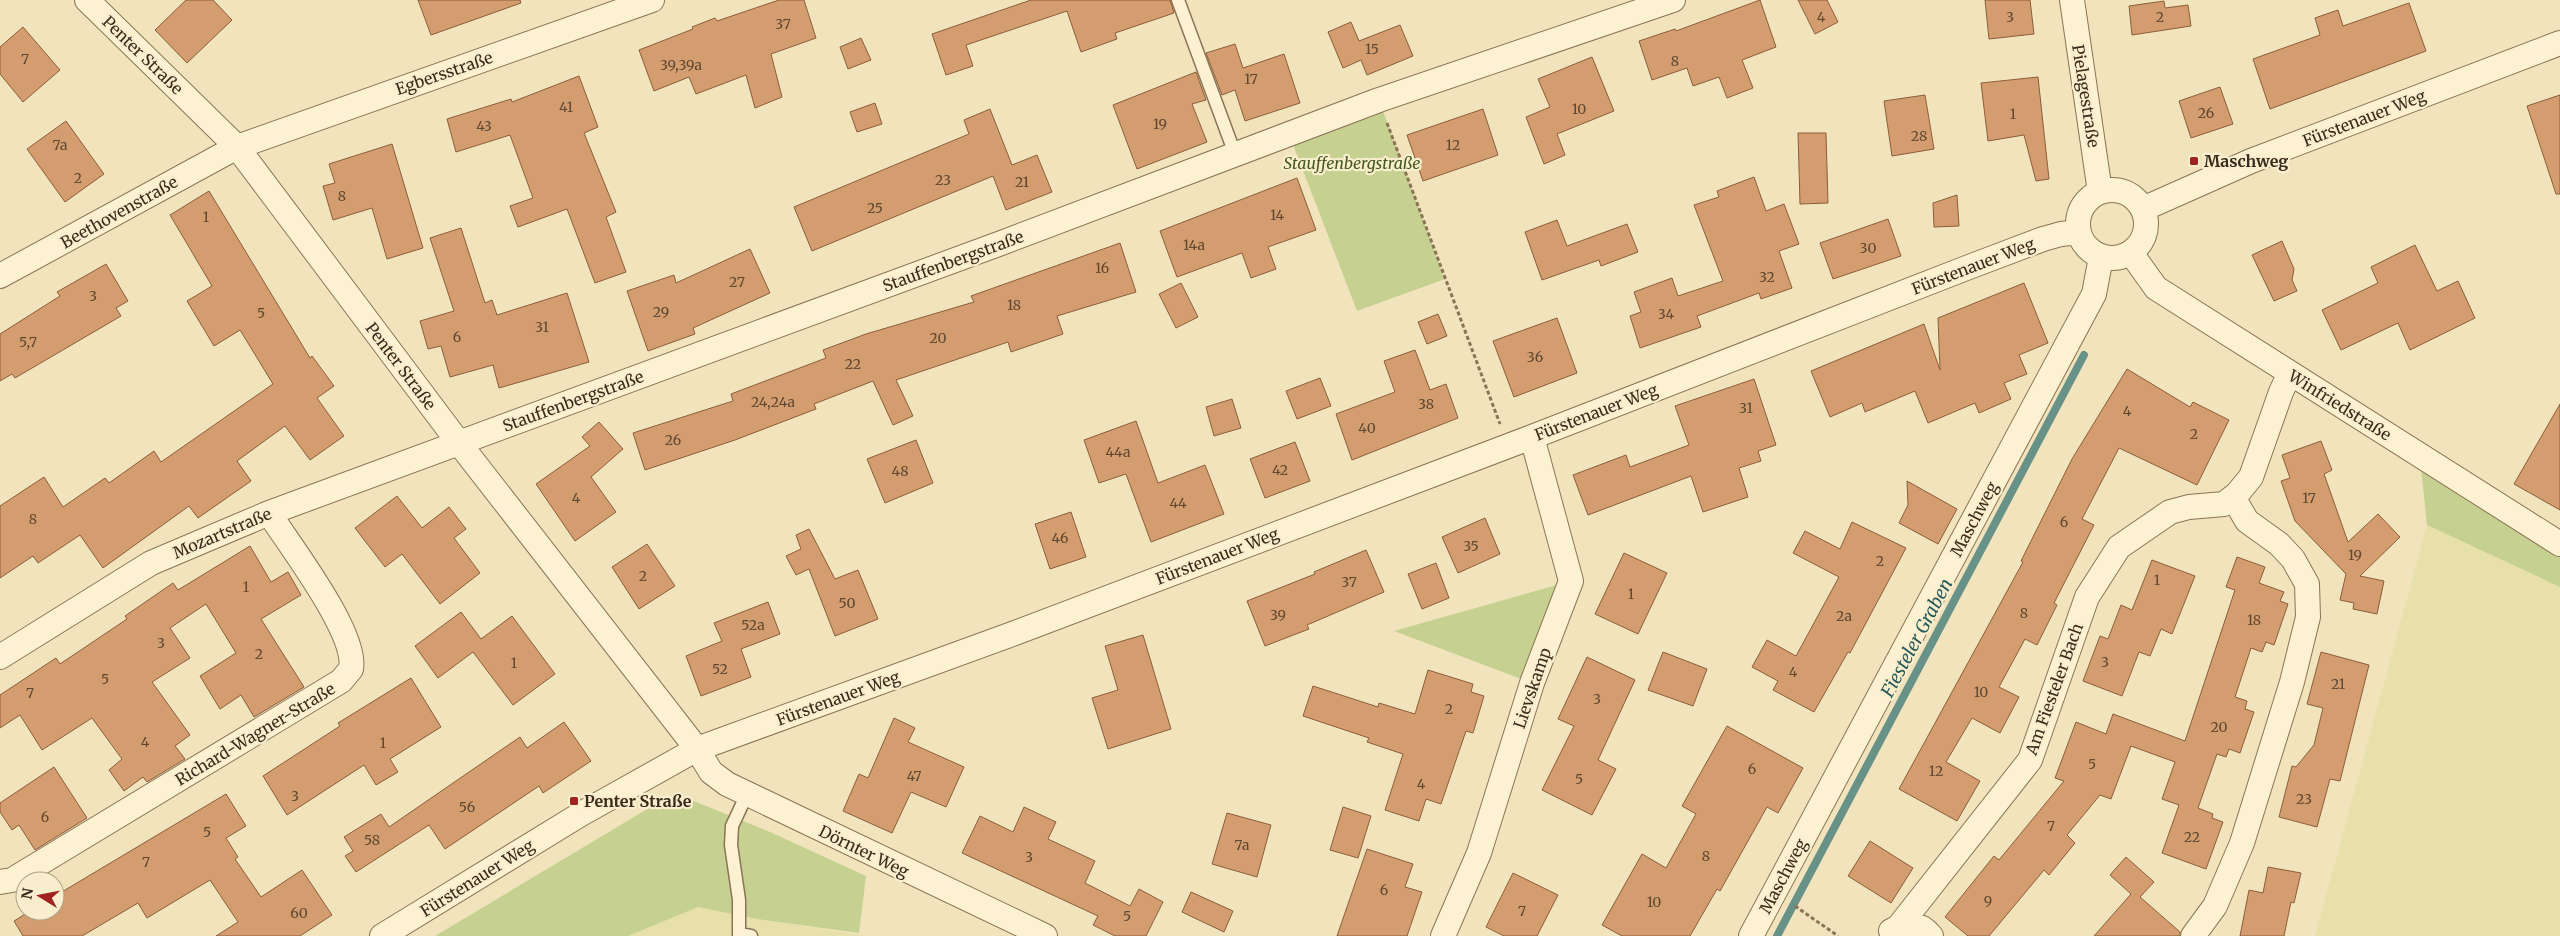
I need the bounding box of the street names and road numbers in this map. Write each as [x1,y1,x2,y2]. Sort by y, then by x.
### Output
street label: Penter Straße [99,12,187,98]
street label: Pielagestraße [2068,43,2104,149]
street label: Egbersstraße [393,47,495,99]
street label: Fürstenauer Weg [2300,85,2429,151]
street label: Beethovenstraße [57,172,181,252]
street label: Stauffenbergstraße [880,226,1026,296]
street label: Fürstenauer Weg [1909,233,2038,299]
street label: Penter Straße [362,318,440,414]
street label: Winfriedstraße [2284,365,2395,445]
street label: Stauffenbergstraße [500,366,646,436]
street label: Fürstenauer Weg [1532,379,1661,445]
street label: Maschweg [1946,478,2002,560]
street label: Mozartstraße [170,503,274,563]
street label: Fürstenauer Weg [1153,523,1282,589]
street label: Am Fiesteler Bach [2021,620,2087,759]
street label: Lievskamp [1509,645,1555,731]
street label: Fürstenauer Weg [773,666,903,730]
street label: Richard-Wagner-Straße [171,678,339,790]
street label: Dörnter Weg [816,821,913,882]
street label: Fürstenauer Weg [416,835,538,921]
street label: Maschweg [1755,835,1811,917]

